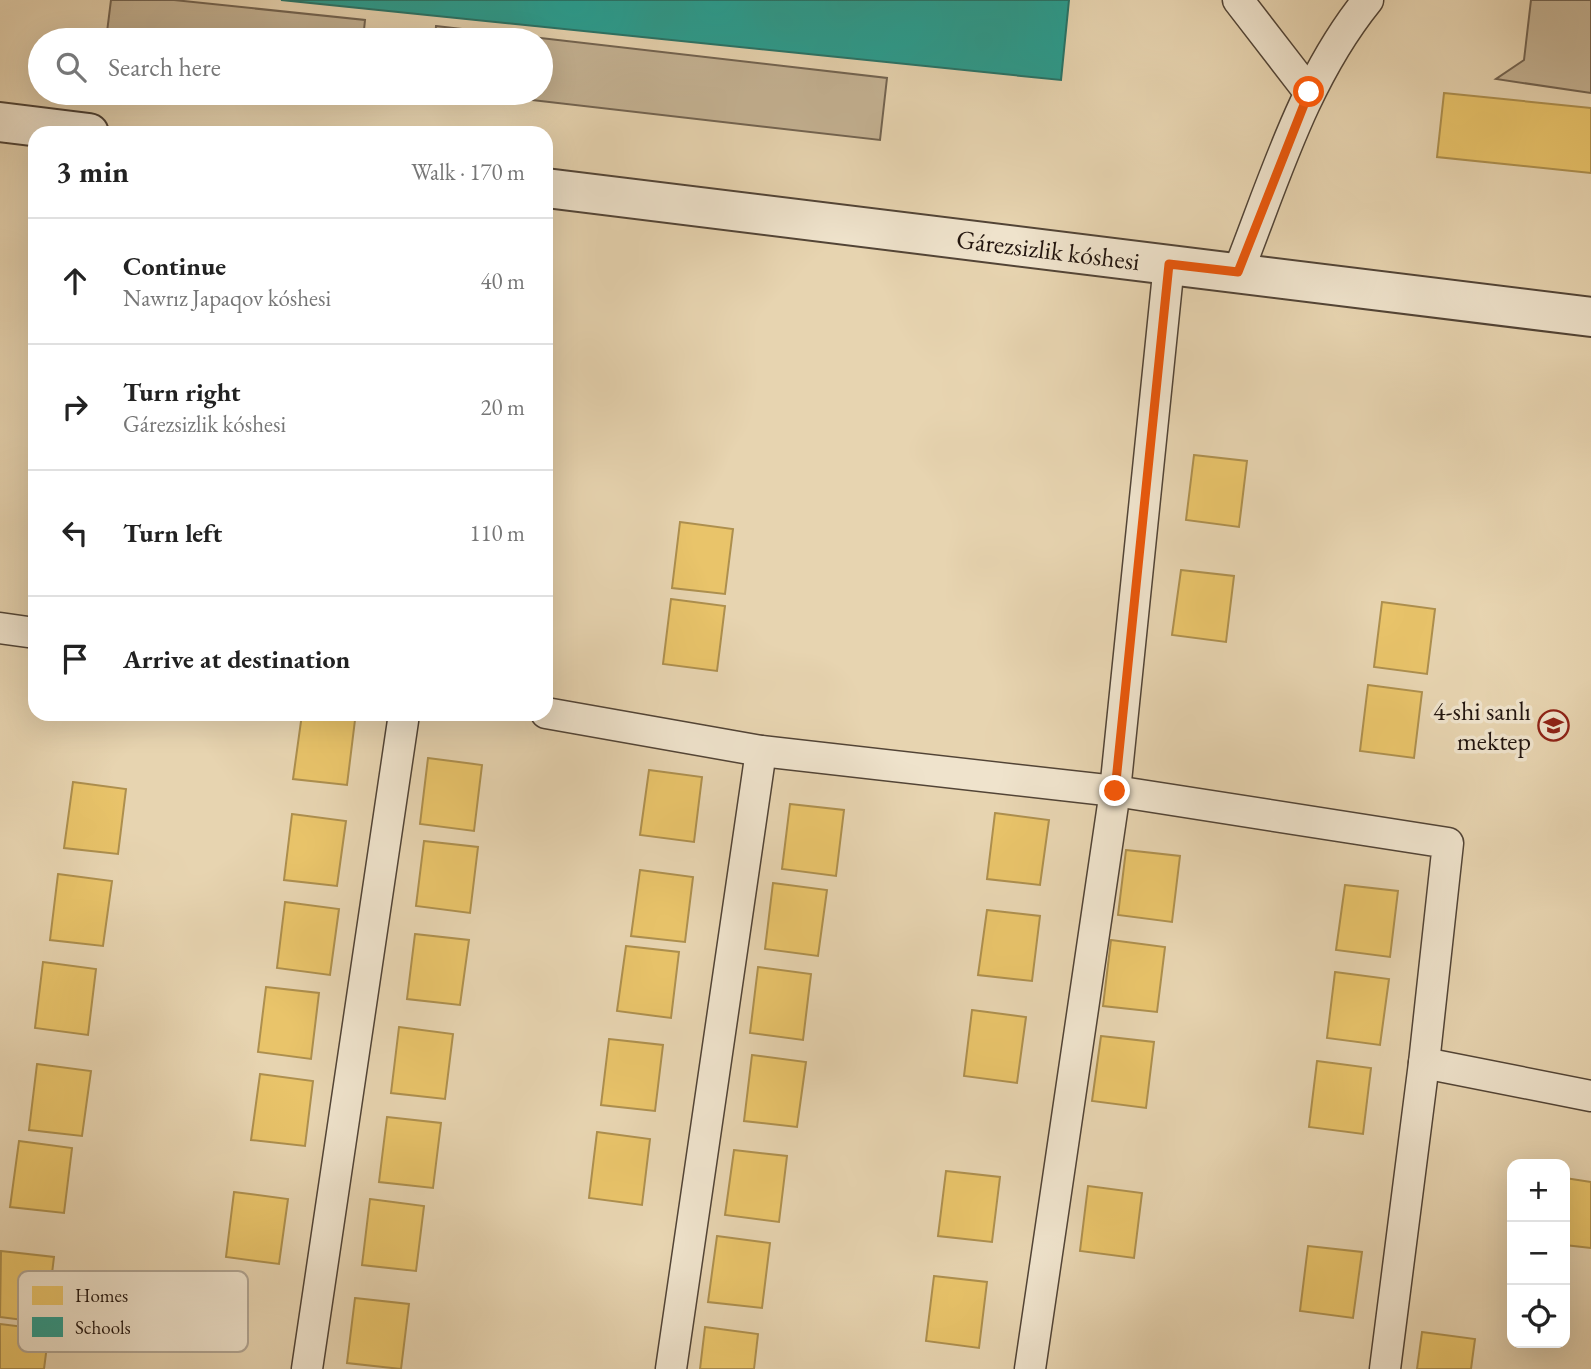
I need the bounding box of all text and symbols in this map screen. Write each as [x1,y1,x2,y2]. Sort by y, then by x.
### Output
search box [28,28,553,105]
icon: search [52,48,90,86]
text: Search here [108,50,221,84]
route start [1293,76,1324,107]
text: 3 min [56,152,129,191]
text: Walk · 170 m [411,157,525,187]
street label: Gárezsizlik kóshesi [955,222,1142,278]
text: Continue [123,249,226,283]
icon: ahead [56,262,94,300]
text: 40 m [480,266,525,296]
text: Nawrız Japaqov kóshesi [123,283,331,313]
text: Turn right [123,375,241,409]
icon: right [56,388,94,426]
text: 20 m [480,392,525,422]
text: Gárezsizlik kóshesi [123,409,286,439]
icon: left [56,514,94,552]
text: Turn left [123,516,222,550]
text: 110 m [469,518,525,548]
icon: arrive [56,640,94,678]
text: Arrive at destination [123,642,350,676]
place label: 4-shi sanlı mektep [1433,694,1531,758]
school or university icon: 4-shi sanlı mektep [1537,709,1571,743]
route end [1099,775,1130,806]
map controls [1507,1159,1570,1348]
button: + [1507,1159,1570,1222]
button: − [1507,1222,1570,1285]
legend [18,1271,248,1352]
text: Homes [75,1283,128,1308]
button: locate [1507,1285,1570,1348]
text: Schools [75,1315,131,1340]

